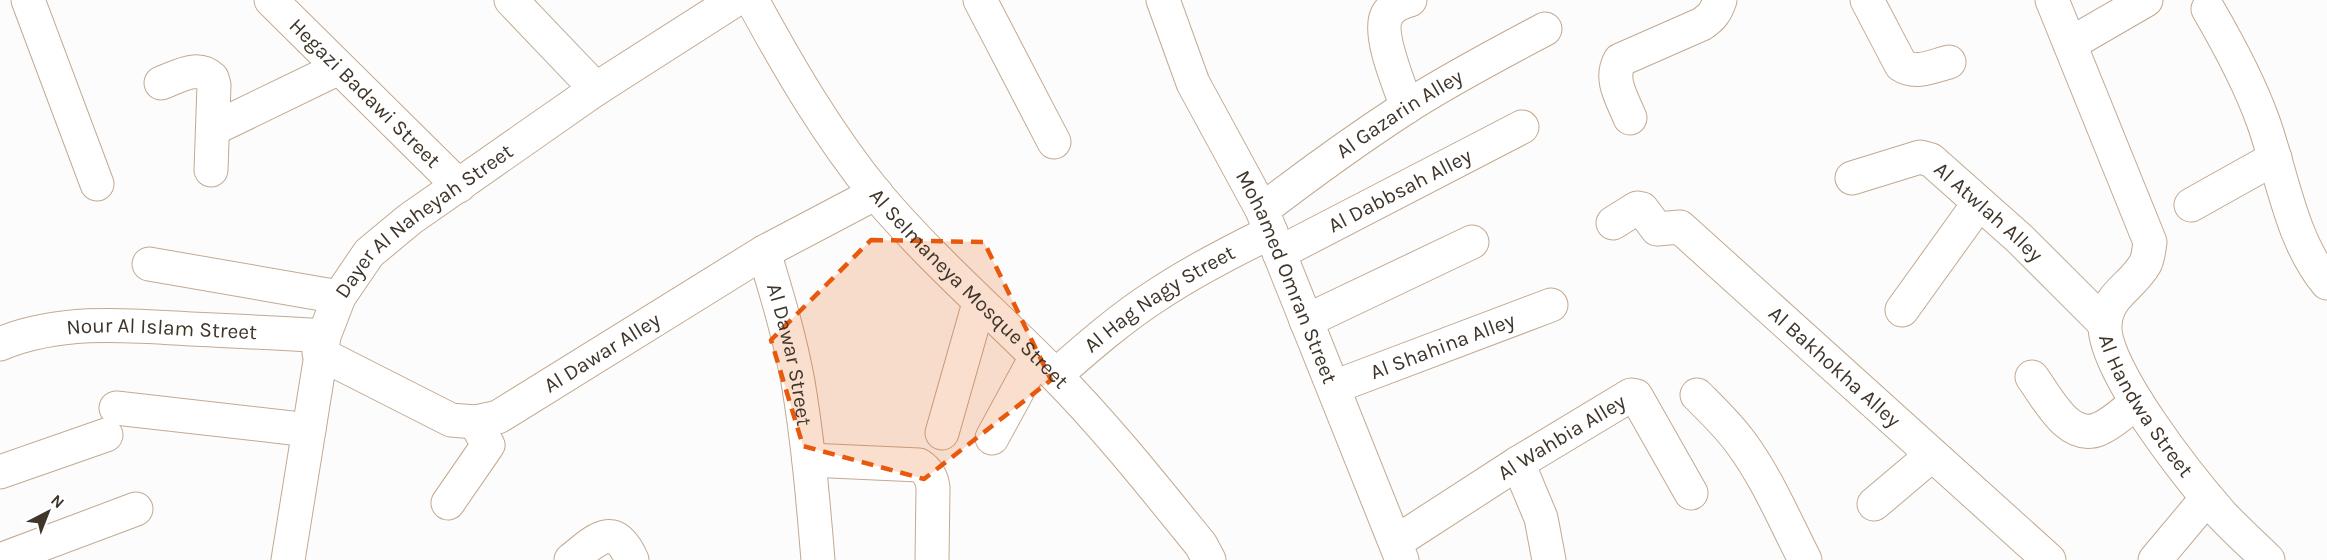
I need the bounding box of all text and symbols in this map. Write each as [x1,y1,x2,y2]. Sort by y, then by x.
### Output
street label: Hegazi Badawi Street [284,13,445,173]
street label: Al Gazarin Alley [1332,64,1467,163]
street label: Dayer Al Naheyah Street [330,139,518,303]
street label: Al Dabbsah Alley [1324,143,1476,237]
street label: Al Atwlah Alley [1929,157,2048,267]
street label: Mohamed Omran Street [1231,166,1342,387]
street label: Al Selmaneya Mosque Street [865,183,1073,393]
street label: Al Hag Nagy Street [1079,240,1239,357]
street label: Al Dawar Street [762,281,816,428]
street label: Al Bakhokha Alley [1764,301,1906,432]
street label: Al Dawar Alley [539,307,665,398]
street label: Al Shahina Alley [1367,308,1518,384]
street label: Nour Al Islam Street [65,313,258,344]
street label: Al Handwa Street [2094,332,2198,482]
street label: Al Wahbia Alley [1493,389,1630,485]
north arrow [18,482,78,542]
text: N [47,490,68,512]

